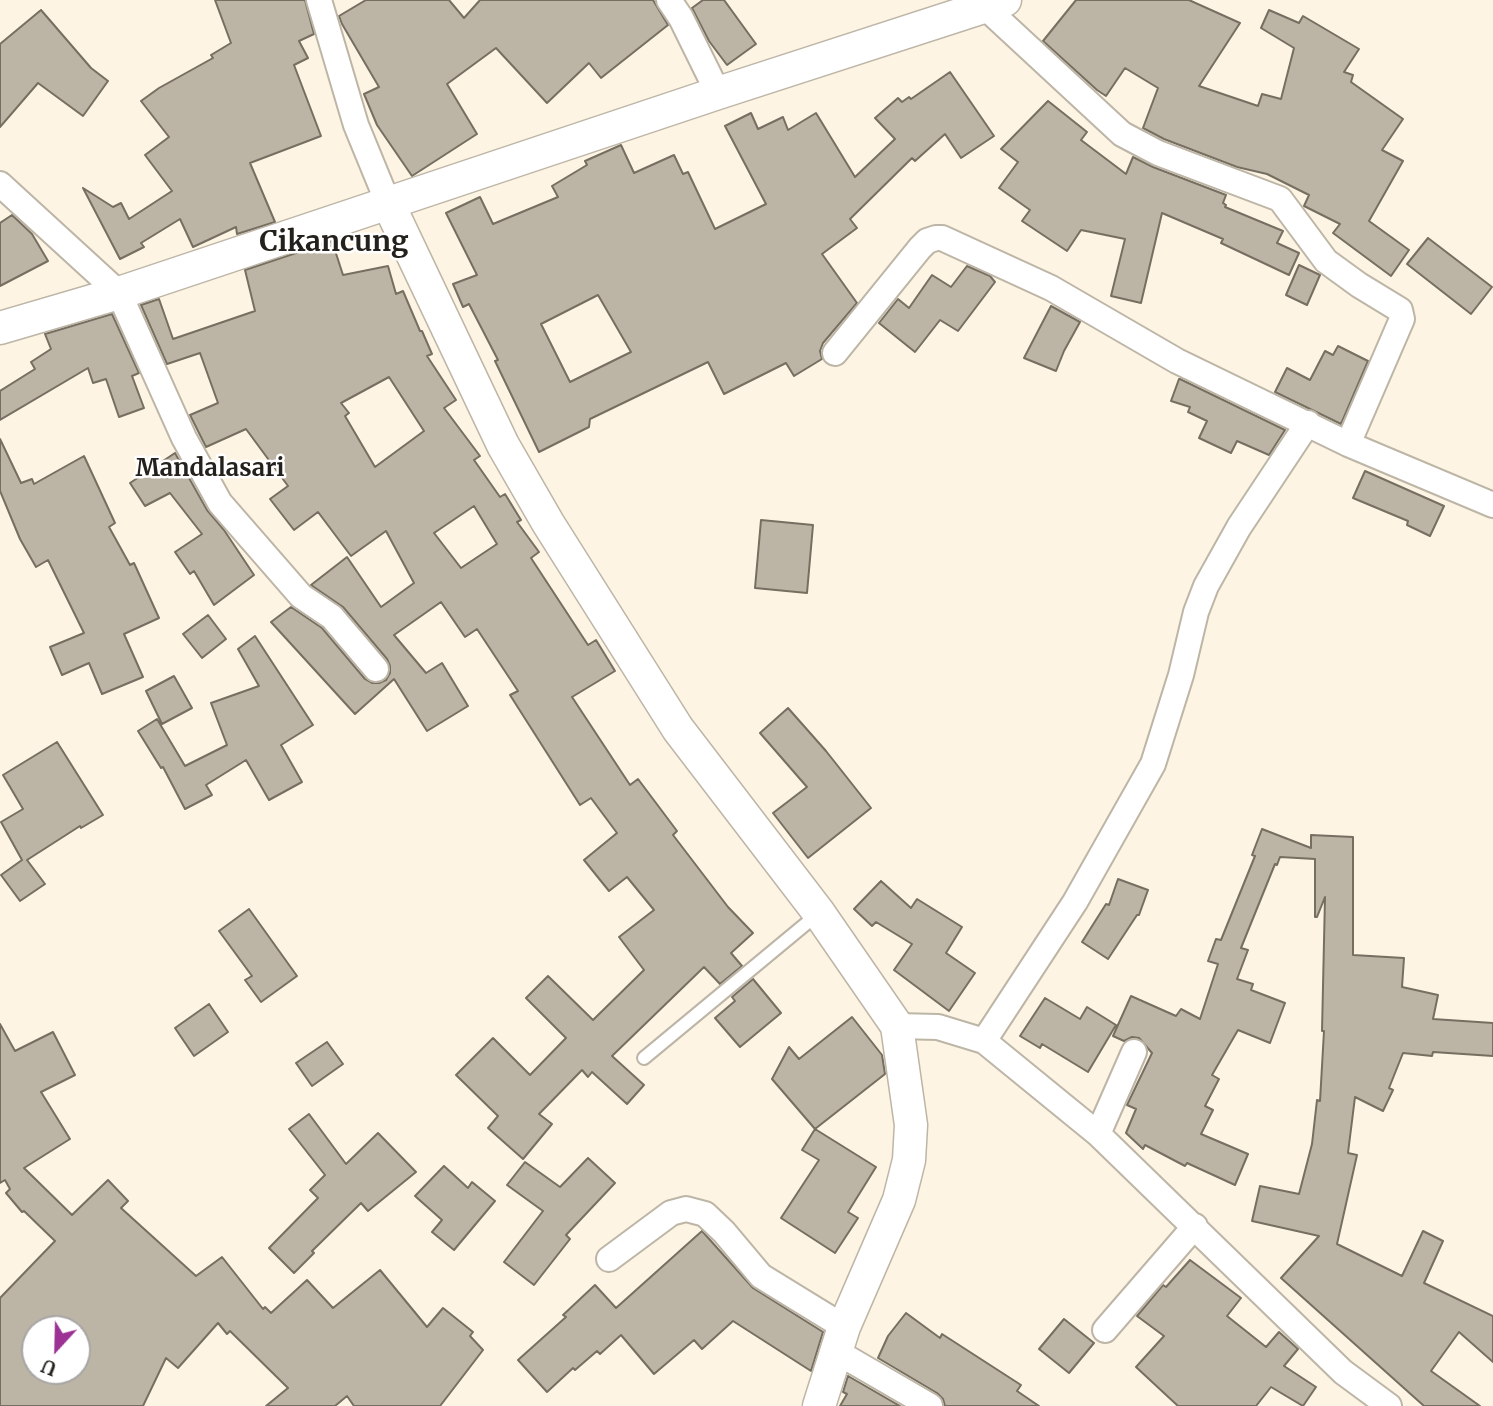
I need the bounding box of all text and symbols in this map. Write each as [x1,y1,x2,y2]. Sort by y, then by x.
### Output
district label: Cikancung [260,226,408,260]
district label: Mandalasari [135,455,285,483]
north arrow [21,1315,91,1385]
text: U [38,1354,60,1381]

